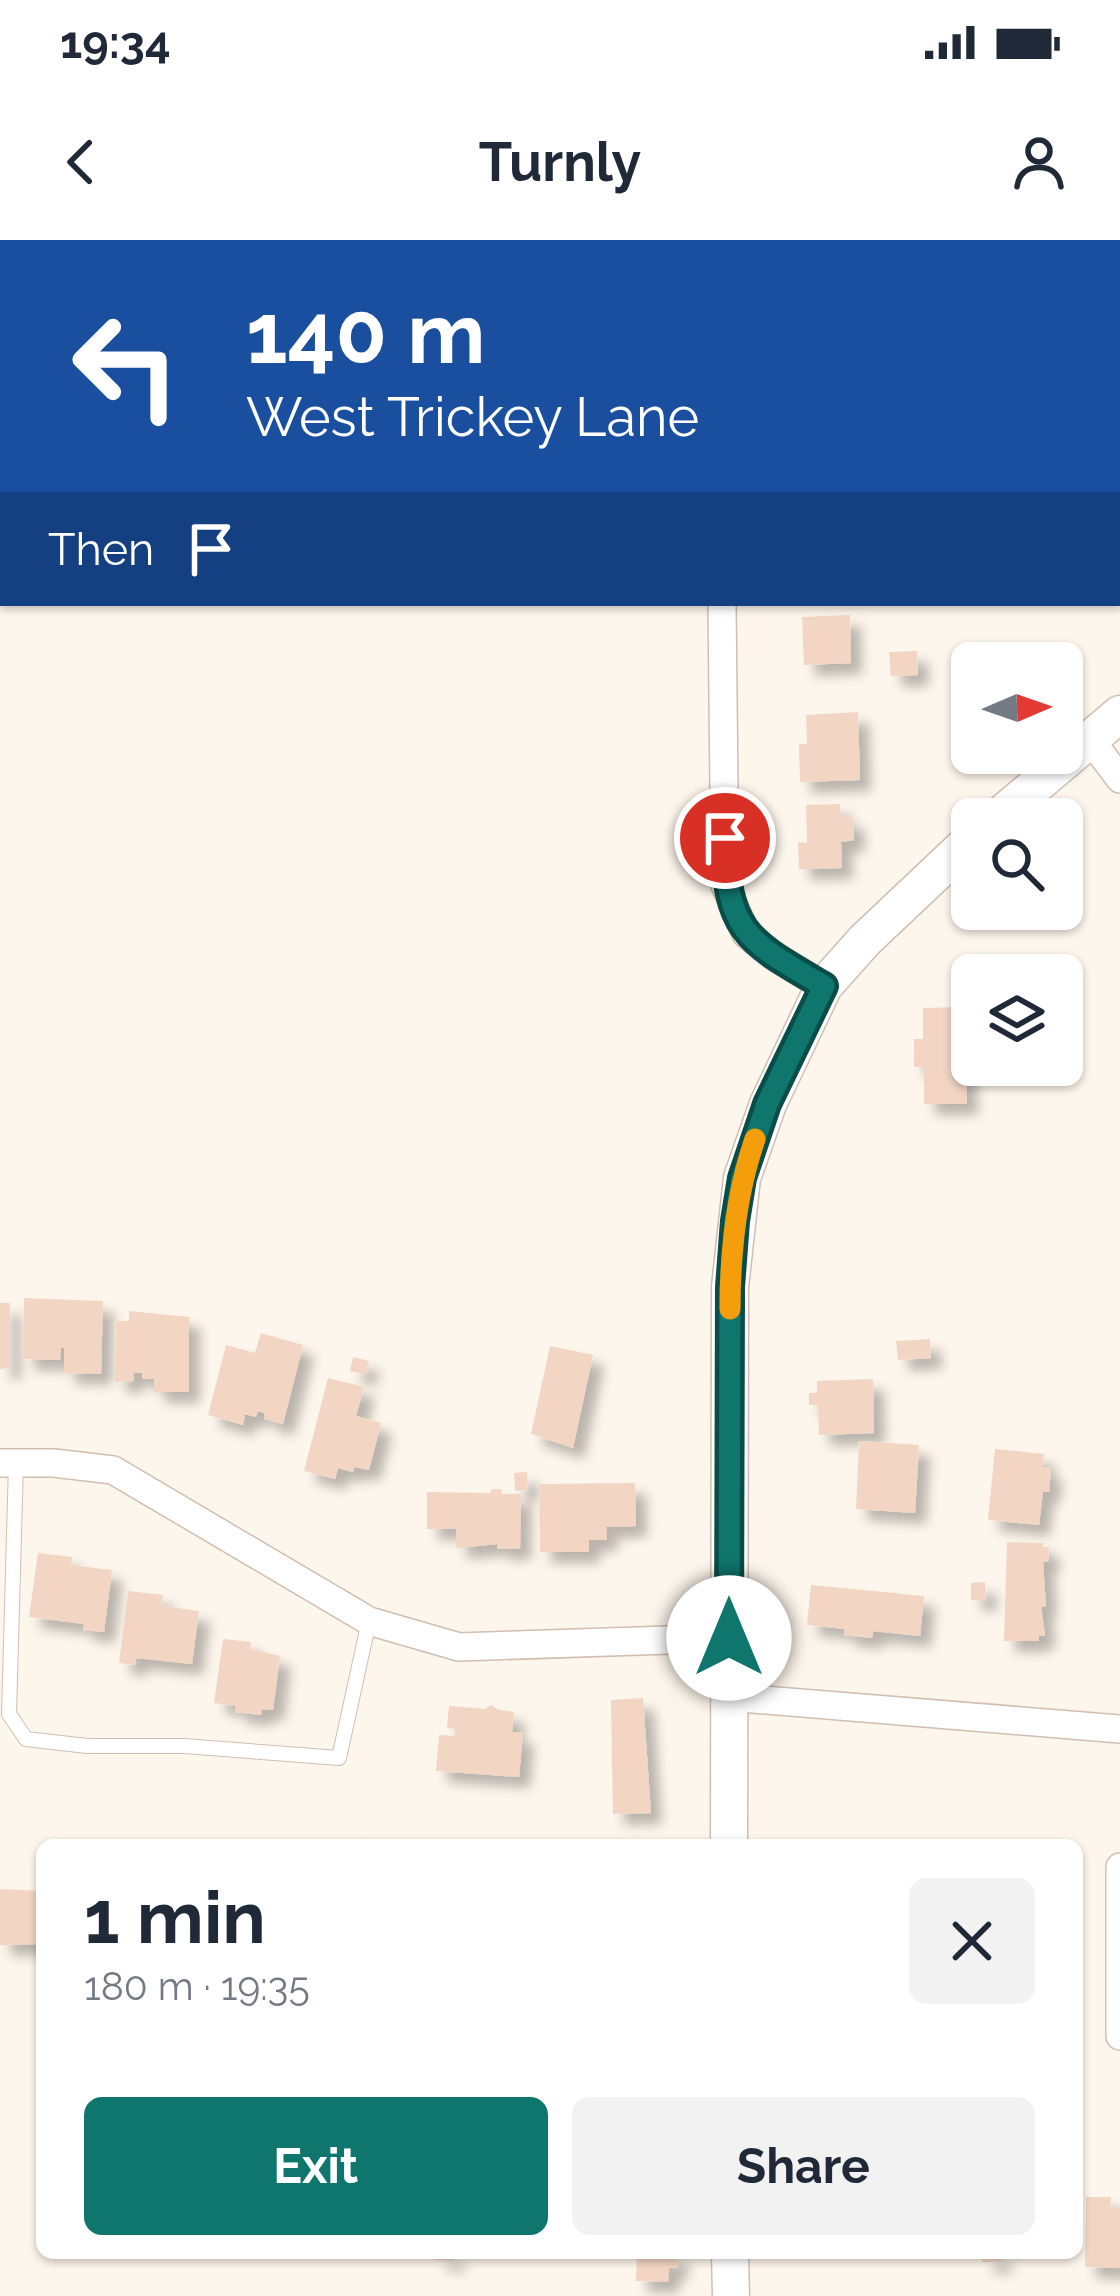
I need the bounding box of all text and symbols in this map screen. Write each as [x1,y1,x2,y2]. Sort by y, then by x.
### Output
text: 19:34 [60,16,171,69]
icon: back [48,129,114,195]
icon: person [1006,129,1072,195]
text: Turnly [479,130,641,194]
text: 140 m [246,284,485,383]
icon: left [48,288,204,444]
text: West Trickey Lane [246,385,699,449]
icon: arrive [178,516,244,582]
text: Then [48,523,154,576]
north arrow [951,642,1083,774]
map controls [951,642,1083,1086]
pin [674,787,776,889]
button: search [951,798,1083,930]
icon: arrive [692,805,758,871]
button: layers [951,954,1083,1086]
position arrow [666,1575,792,1701]
text: 1 min [84,1875,266,1960]
button: close [909,1878,1035,2004]
text: 180 m · 19:35 [84,1963,310,2009]
button: Exit [84,2097,548,2235]
button: Share [572,2097,1035,2235]

